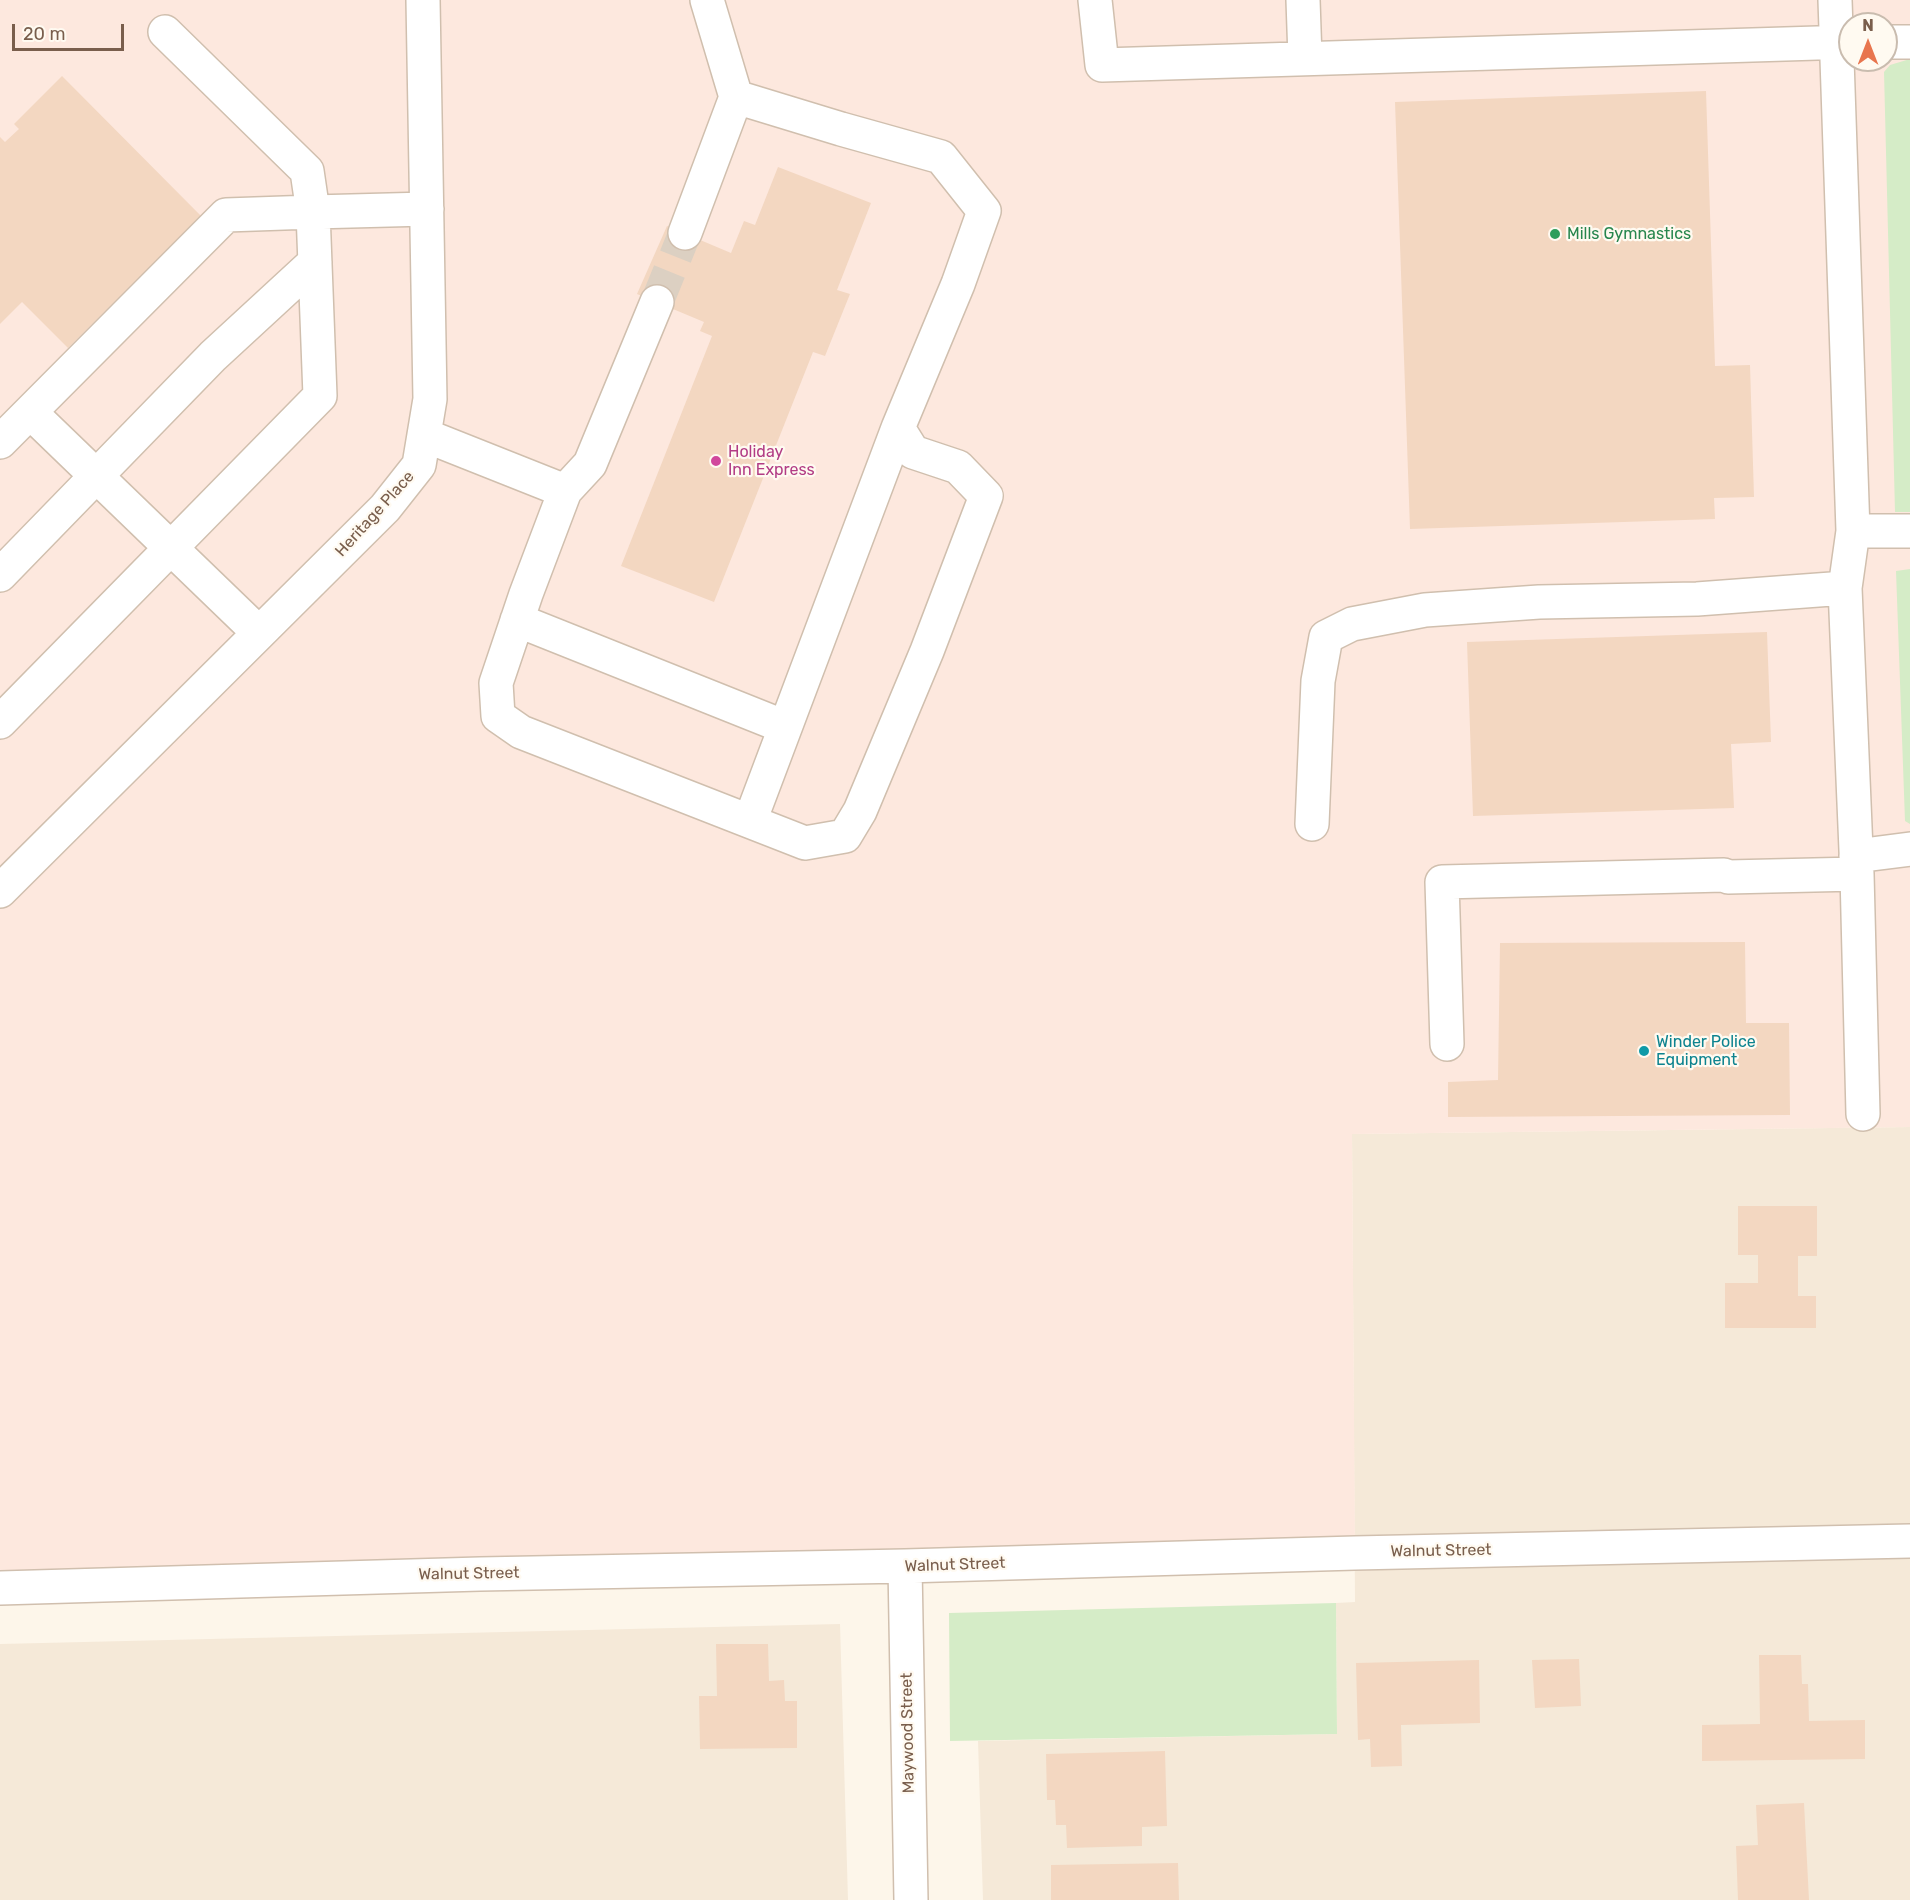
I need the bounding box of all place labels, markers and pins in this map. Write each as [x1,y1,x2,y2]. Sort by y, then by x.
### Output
place label: Mills Gymnastics [1567,224,1691,244]
marker: Mills Gymnastics [1548,227,1562,241]
place label: Holiday Inn Express [728,442,815,480]
marker: Holiday Inn Express [709,454,723,468]
place label: Winder Police Equipment [1656,1032,1756,1070]
marker: Winder Police Equipment [1637,1044,1651,1058]

